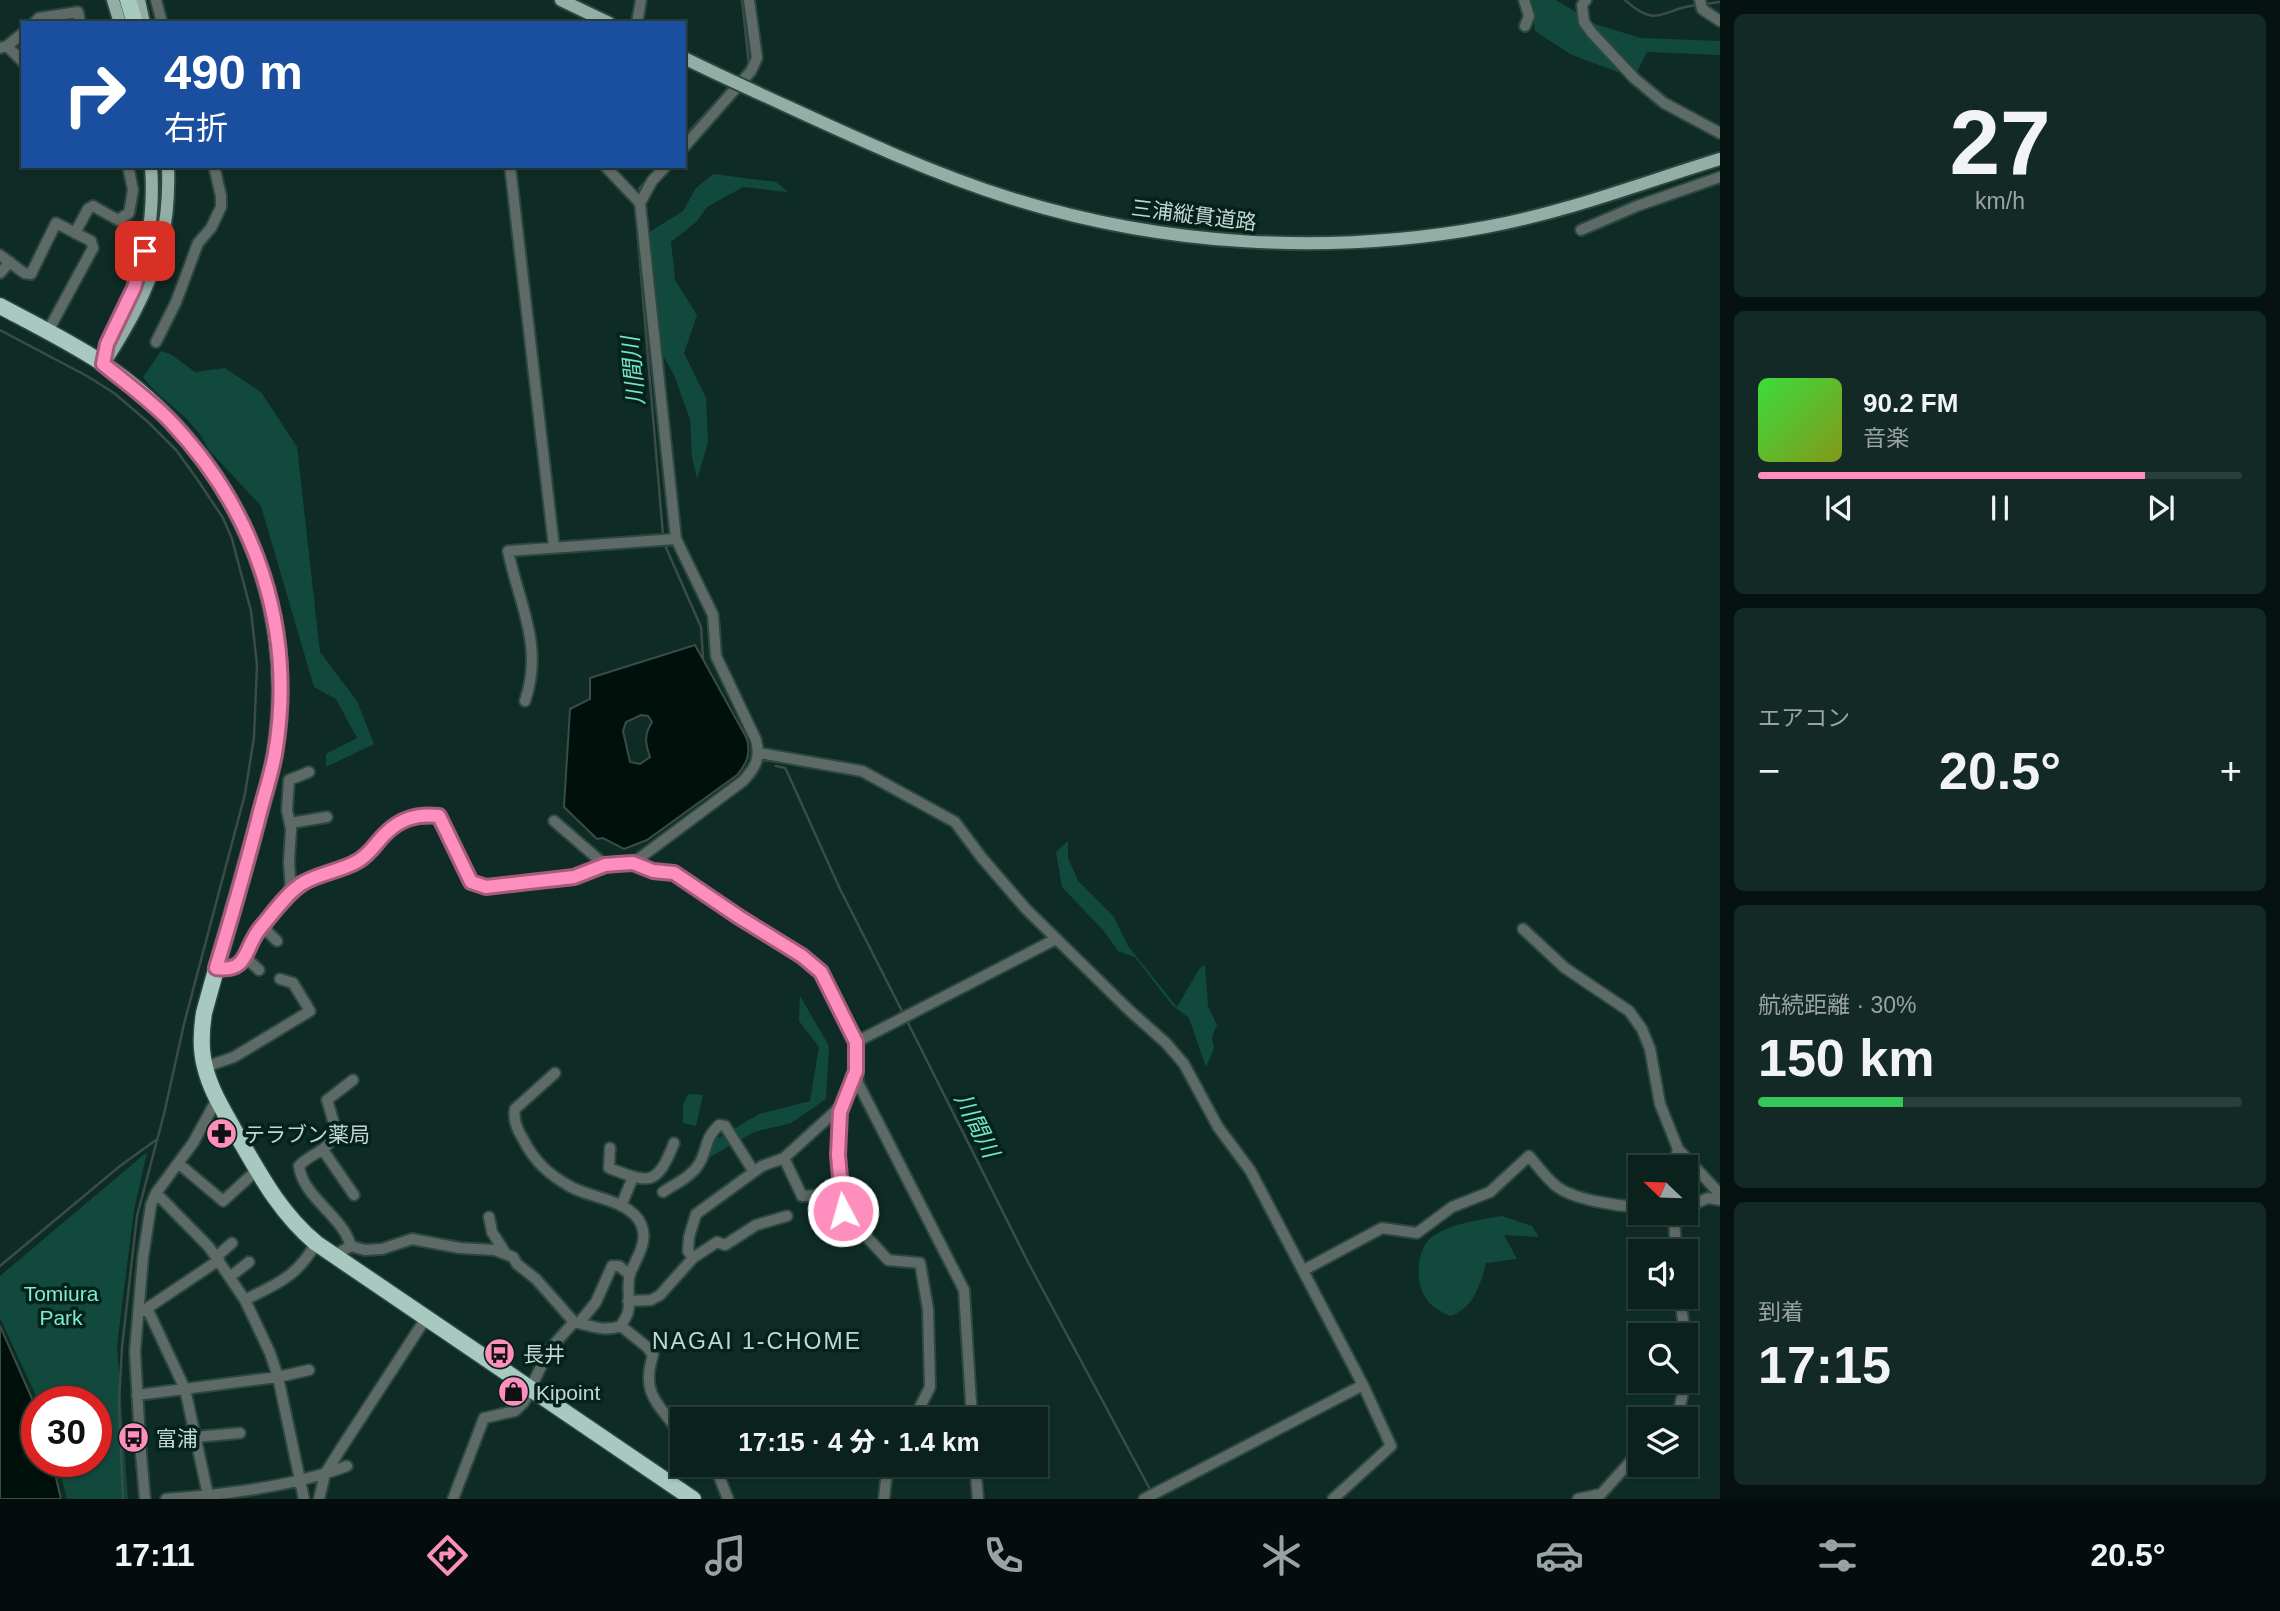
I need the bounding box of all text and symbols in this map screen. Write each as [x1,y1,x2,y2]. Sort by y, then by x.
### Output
text: 490 m [164,45,303,99]
icon: right [49,49,140,140]
text: 27 [1949,92,2051,193]
text: 右折 [164,110,228,146]
text: km/h [1975,188,2025,214]
street label: 三浦縦貫道路 [1130,196,1258,234]
pin [115,221,175,281]
icon: arrive [126,232,164,270]
water label: 川間川 [617,333,649,407]
text: 90.2 FM [1863,388,1958,418]
text: 音楽 [1863,425,1909,451]
icon: previous [1820,489,1858,527]
icon: pause [1981,489,2019,527]
icon: next [2142,489,2180,527]
text: エアコン [1758,705,1850,731]
text: 20.5° [1939,742,2061,800]
text: − [1758,750,1780,792]
text: + [2220,750,2242,792]
text: 航続距離 · 30% [1758,992,1916,1018]
text: 150 km [1758,1029,1934,1087]
water label: 川間川 [950,1088,1006,1164]
pharmacy icon: テラブン薬局 [204,1117,238,1151]
place label: テラブン薬局 [244,1123,370,1146]
north arrow [1628,1155,1698,1225]
map controls [1628,1155,1698,1477]
position arrow [806,1174,880,1248]
button: sound [1628,1239,1698,1309]
park label: Tomiura Park [24,1282,99,1329]
text: 到着 [1758,1299,1804,1325]
button: search [1628,1323,1698,1393]
district label: NAGAI 1-CHOME [652,1328,862,1354]
text: 17:15 [1758,1336,1891,1394]
bus stop icon: 長井 [483,1337,517,1371]
place label: 長井 [523,1343,565,1366]
shop icon: Kipoint [496,1375,530,1409]
place label: Kipoint [536,1381,600,1404]
speed limit sign: 30 [21,1386,112,1477]
button: layers [1628,1407,1698,1477]
bus stop icon: 富浦 [116,1421,150,1455]
place label: 富浦 [156,1427,198,1450]
text: 17:15 · 4 分 · 1.4 km [738,1427,980,1457]
icon: directions [423,1531,472,1580]
icon: music [701,1531,750,1580]
icon: phone [979,1531,1028,1580]
icon: climate [1257,1531,1306,1580]
icon: car [1535,1531,1584,1580]
icon: filters [1813,1531,1862,1580]
text: 17:11 [114,1537,195,1573]
text: 20.5° [2090,1537,2165,1573]

